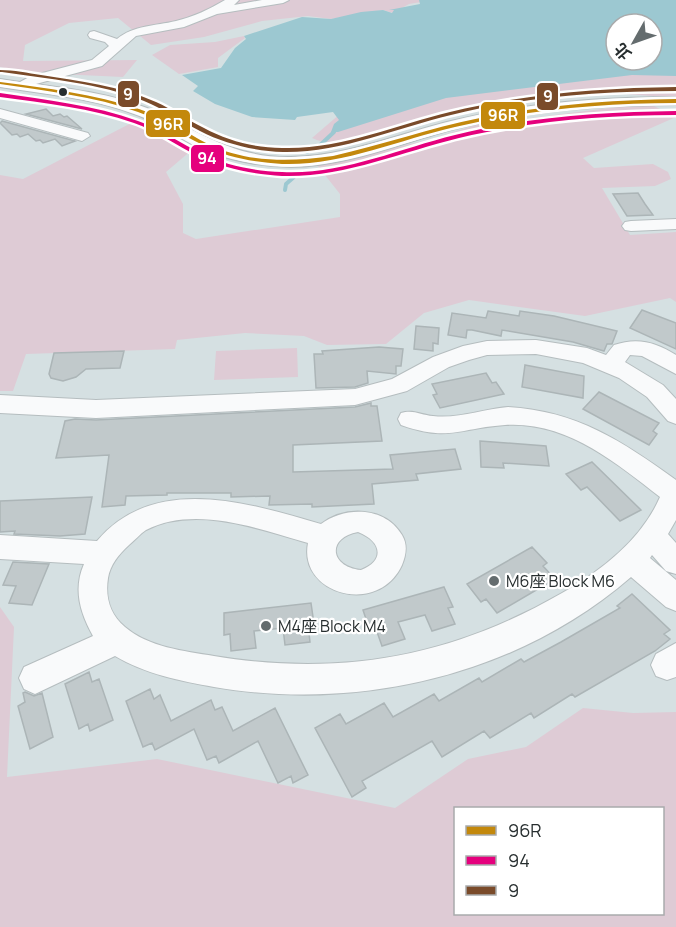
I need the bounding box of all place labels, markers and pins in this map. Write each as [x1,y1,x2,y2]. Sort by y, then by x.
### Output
unlabelled marker [57,86,69,98]
place label: M6座 Block M6 [506,570,615,592]
marker: M6座 Block M6 [487,574,501,588]
place label: M4座 Block M4 [278,615,386,637]
marker: M4座 Block M4 [259,619,273,633]

